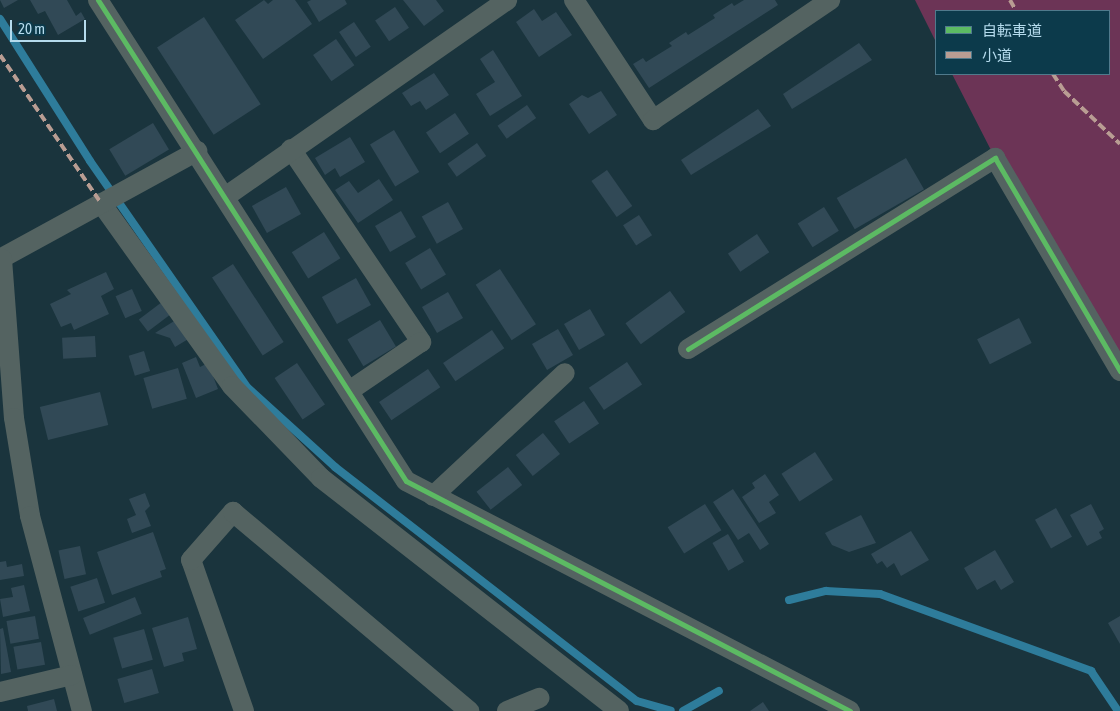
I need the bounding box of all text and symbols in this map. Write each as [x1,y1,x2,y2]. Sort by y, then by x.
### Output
scale bar [12,10,89,42]
legend [935,10,1110,75]
text: 20 m [18,20,45,37]
text: 自転車道 [982,22,1042,39]
text: 小道 [982,47,1012,64]

